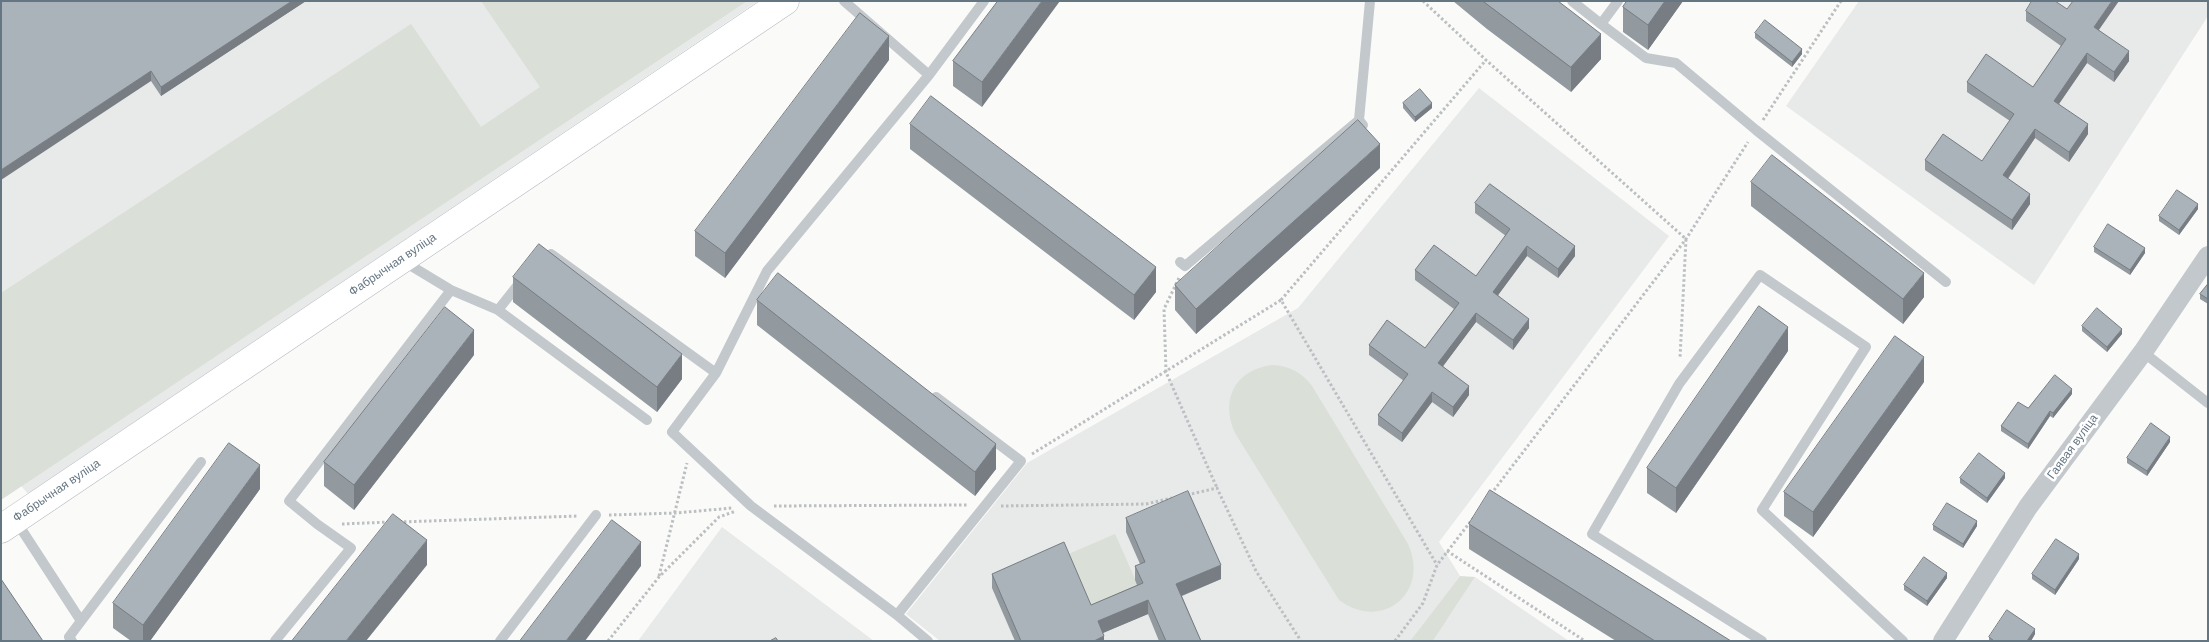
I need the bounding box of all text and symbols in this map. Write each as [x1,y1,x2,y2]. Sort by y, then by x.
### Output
street label: Фабрычная вуліца [347,230,439,300]
street label: Гаявая вуліца [2045,412,2101,482]
street label: Фабрычная вуліца [11,456,103,526]

